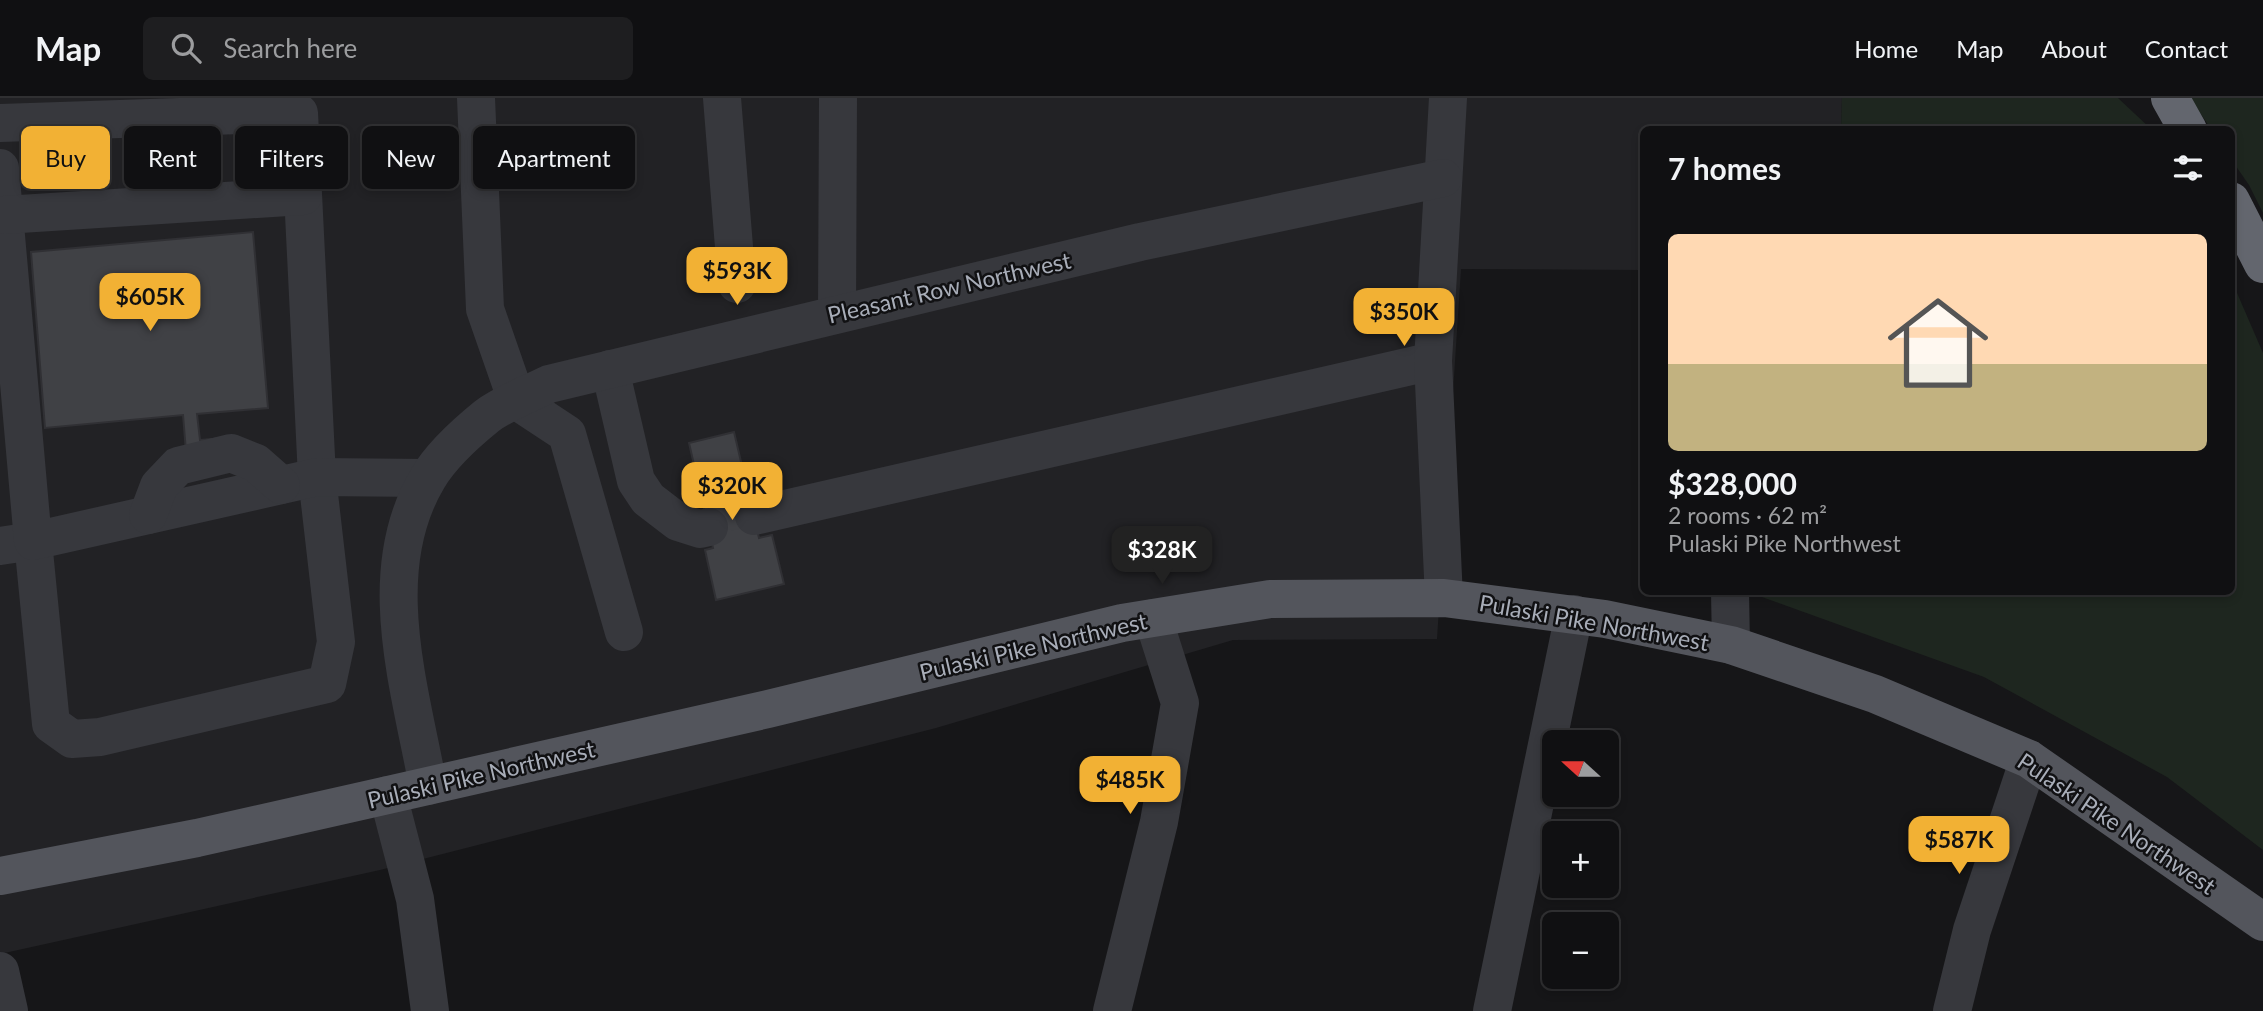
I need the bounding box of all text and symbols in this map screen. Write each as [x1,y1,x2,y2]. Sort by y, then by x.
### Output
search box [143,17,633,80]
text: Map [35,28,101,68]
icon: search [167,29,205,67]
text: Search here [223,32,357,64]
text: Home [1854,34,1918,63]
text: Map [1956,34,2004,63]
text: About [2042,34,2107,63]
text: Contact [2145,34,2228,63]
chip: Buy [21,126,110,189]
chip: Rent [124,126,221,189]
chip: Filters [235,126,348,189]
chip: New [362,126,459,189]
chip: Apartment [473,126,635,189]
icon: filters [2169,149,2207,187]
text: 7 homes [1668,150,1781,186]
street label: Pleasant Row Northwest [825,245,1074,329]
pin: $593K [688,248,786,307]
text: $593K [702,256,772,284]
pin: $605K [101,274,199,333]
icon: home [1875,280,2001,406]
text: $605K [115,282,185,310]
pin: $350K [1355,288,1453,348]
text: $350K [1369,297,1439,325]
pin: $320K [683,462,781,522]
text: $328,000 [1668,465,1797,501]
text: $320K [697,471,767,499]
text: 2 rooms · 62 m² [1668,501,1827,529]
pin: $328K [1113,526,1211,586]
text: Pulaski Pike Northwest [1668,529,1901,557]
text: $328K [1127,535,1197,563]
street label: Pulaski Pike Northwest [1477,588,1712,656]
street label: Pulaski Pike Northwest [917,606,1150,686]
north arrow [1542,730,1619,807]
map controls [1542,730,1619,989]
street label: Pulaski Pike Northwest [365,734,598,814]
street label: Pulaski Pike Northwest [2013,746,2222,900]
pin: $485K [1081,756,1179,816]
text: $485K [1095,765,1165,793]
pin: $587K [1910,816,2008,876]
button: + [1542,821,1619,898]
text: $587K [1924,825,1994,853]
button: − [1542,912,1619,989]

